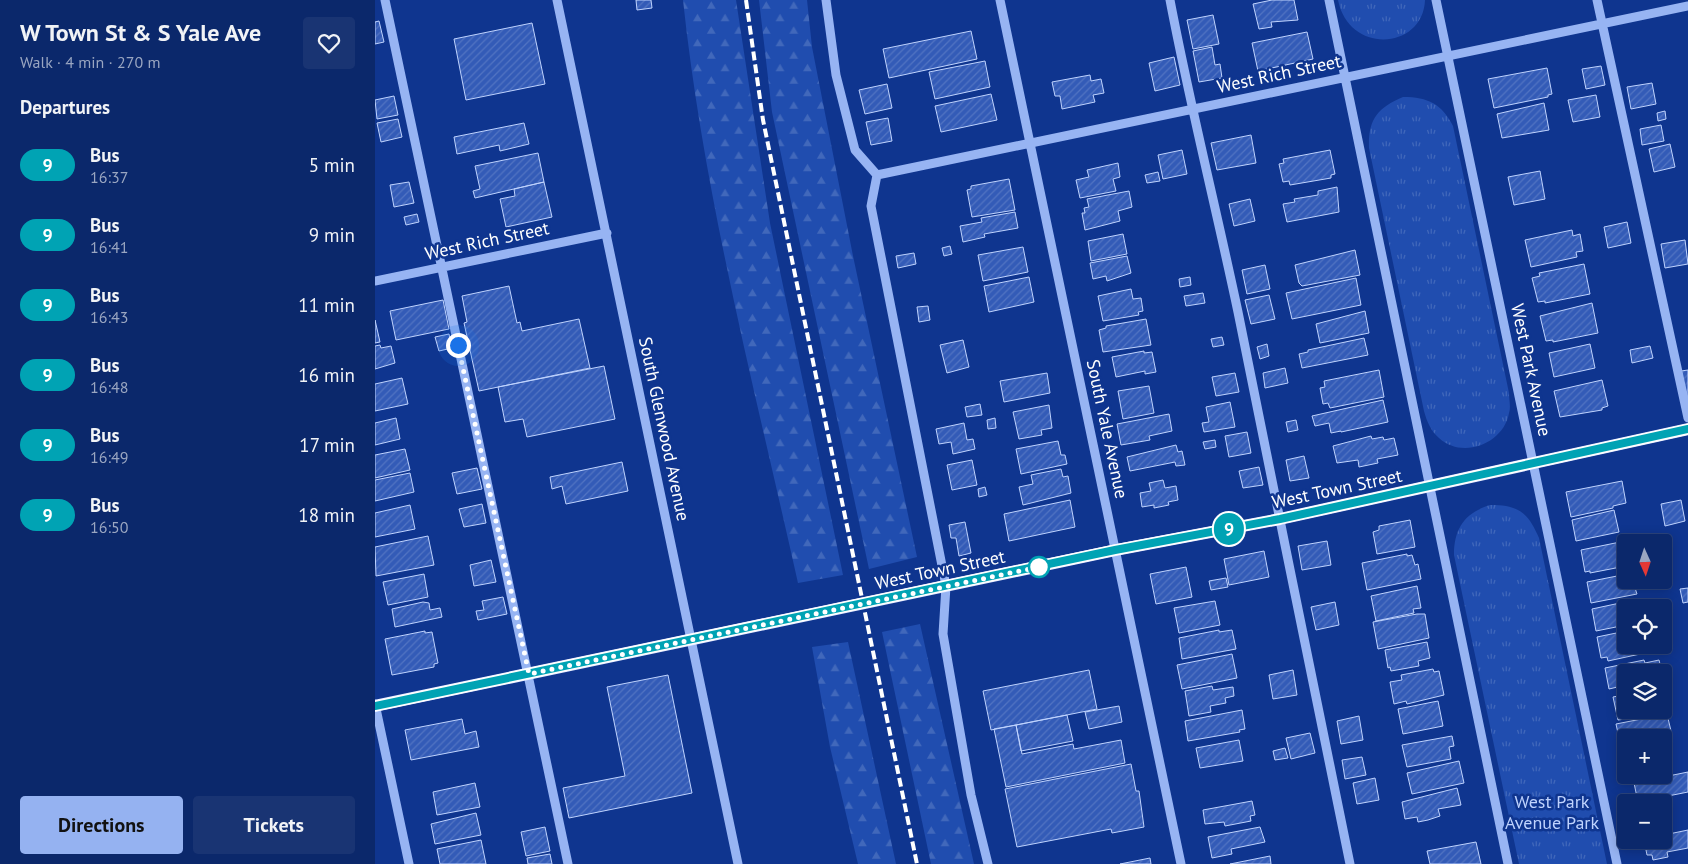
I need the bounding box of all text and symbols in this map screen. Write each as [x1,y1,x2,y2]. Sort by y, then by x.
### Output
text: W Town St & S Yale Ave [20,17,261,48]
button: heart [303,17,355,69]
street label: West Rich Street [1215,49,1343,98]
text: Walk · 4 min · 270 m [20,52,160,72]
text: Departures [20,95,110,119]
text: Bus [90,143,119,167]
text: 9 [42,153,53,176]
text: 5 min [309,153,355,177]
text: 16:37 [90,167,128,187]
text: Bus [90,213,119,237]
street label: West Rich Street [423,216,551,265]
text: 9 [42,223,53,246]
text: 9 min [309,223,355,247]
text: 16:41 [90,237,128,257]
text: Bus [90,283,119,307]
text: 9 [42,293,53,316]
text: 11 min [298,293,355,317]
street label: West Park Avenue [1506,302,1557,438]
text: 16:43 [90,307,128,327]
your location [446,333,471,358]
street label: South Glenwood Avenue [634,335,695,523]
text: Bus [90,353,119,377]
street label: South Yale Avenue [1082,357,1133,501]
text: 9 [42,363,53,386]
text: 16 min [298,363,355,387]
text: 16:48 [90,377,128,397]
text: Bus [90,423,119,447]
text: 9 [42,433,53,456]
text: 17 min [299,433,355,457]
text: 16:49 [90,447,128,467]
street label: West Town Street [1270,464,1404,514]
text: Bus [90,493,119,517]
text: 9 [42,503,53,526]
text: 18 min [298,503,355,527]
line badge: 9 [1213,513,1245,545]
text: 16:50 [90,517,128,537]
text: 9 [1224,517,1234,540]
north arrow [1617,534,1673,589]
map controls [1617,534,1672,849]
street label: West Town Street [873,545,1007,595]
unlabelled marker [1028,556,1050,578]
button: locate [1617,599,1672,654]
button: layers [1617,664,1672,719]
button: + [1617,729,1672,784]
park label: West Park Avenue Park [1505,790,1599,834]
button: − [1617,794,1672,849]
button: Directions [20,796,183,854]
button: Tickets [193,796,355,854]

